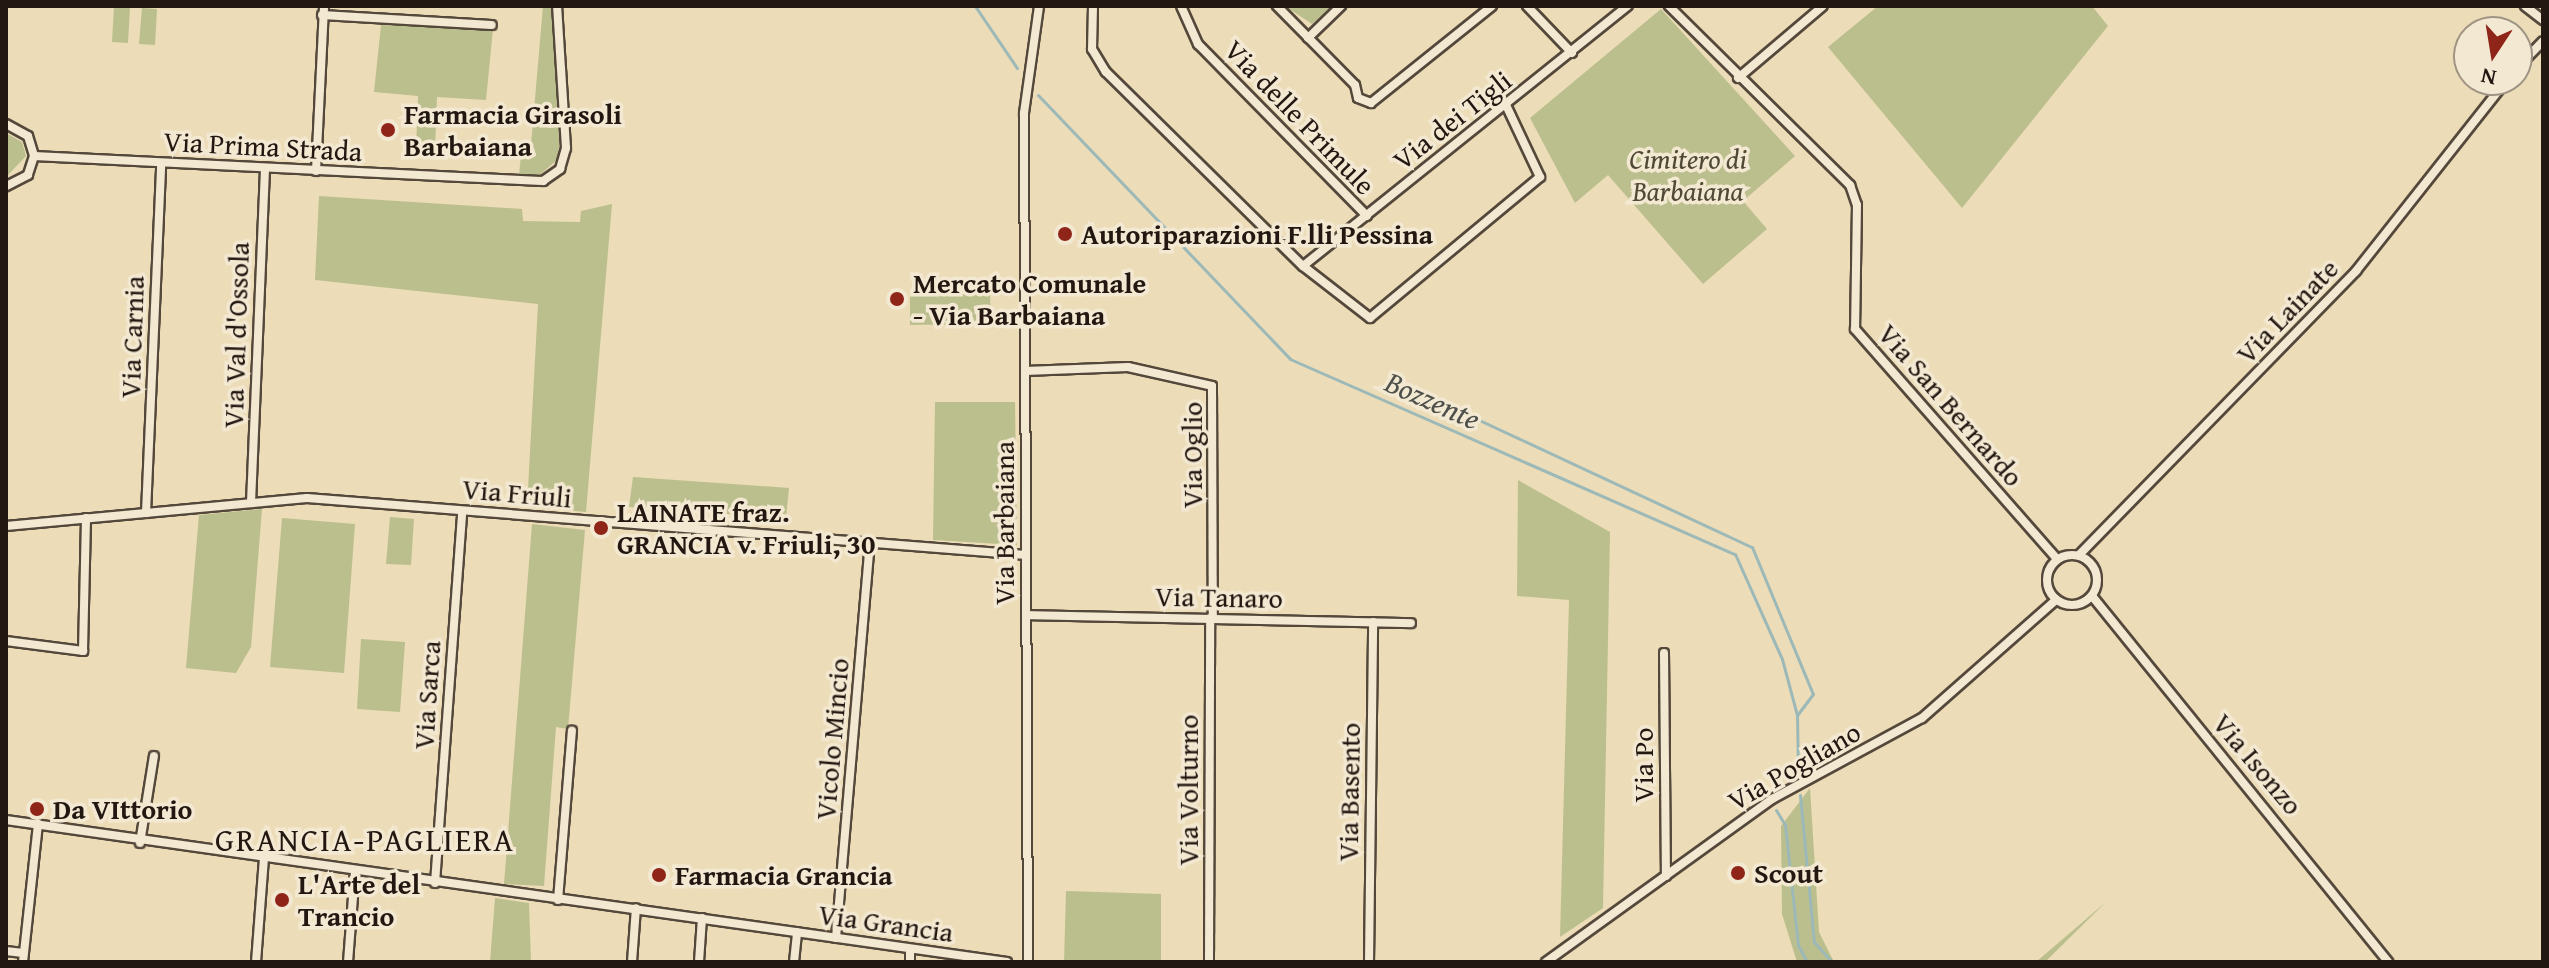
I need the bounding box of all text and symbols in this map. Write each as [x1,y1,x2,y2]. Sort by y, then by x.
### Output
north arrow [2453,16,2533,96]
street label: Via delle Primule [1218,33,1382,201]
text: N [2478,60,2499,95]
street label: Via dei Tigli [1386,63,1518,177]
place label: Farmacia Girasoli Barbaiana [404,97,622,163]
marker: Farmacia Girasoli Barbaiana [379,121,397,139]
street label: Via Prima Strada [163,124,363,168]
park label: Cimitero di Barbaiana [1629,142,1747,208]
place label: Autoriparazioni F.lli Pessina [1081,217,1433,251]
marker: Autoriparazioni F.lli Pessina [1056,225,1074,243]
street label: Via Val d'Ossola [216,241,256,429]
street label: Via Lainate [2229,252,2345,370]
place label: Mercato Comunale - Via Barbaiana [913,266,1146,332]
street label: Via Carnia [113,275,151,399]
marker: Mercato Comunale - Via Barbaiana [888,290,906,308]
street label: Via San Bernardo [1871,317,2031,493]
water label: Bozzente [1380,363,1486,437]
street label: Via Oglio [1175,402,1209,508]
street label: Via Barbaiana [987,441,1021,605]
street label: Via Friuli [461,471,573,515]
place label: LAINATE fraz. GRANCIA v. Friuli, 30 [617,495,876,561]
marker: LAINATE fraz. GRANCIA v. Friuli, 30 [592,519,610,537]
street label: Via Tanaro [1155,579,1283,615]
street label: Via Sarca [406,639,448,751]
street label: Vicolo Mincio [808,657,856,821]
street label: Via Isonzo [2206,707,2310,821]
street label: Via Volturno [1171,714,1205,866]
street label: Via Pogliano [1722,714,1866,818]
street label: Via Basento [1331,722,1367,862]
street label: Via Po [1626,728,1660,802]
place label: Da VIttorio [53,792,192,826]
marker: Da VIttorio [28,800,46,818]
district label: GRANCIA-PAGLIERA [215,821,515,859]
place label: Scout [1754,856,1823,890]
place label: Farmacia Grancia [675,858,893,892]
marker: Scout [1729,864,1747,882]
marker: Farmacia Grancia [650,866,668,884]
place label: L'Arte del Trancio [298,867,420,933]
marker: L'Arte del Trancio [273,891,291,909]
street label: Via Grancia [816,897,956,949]

